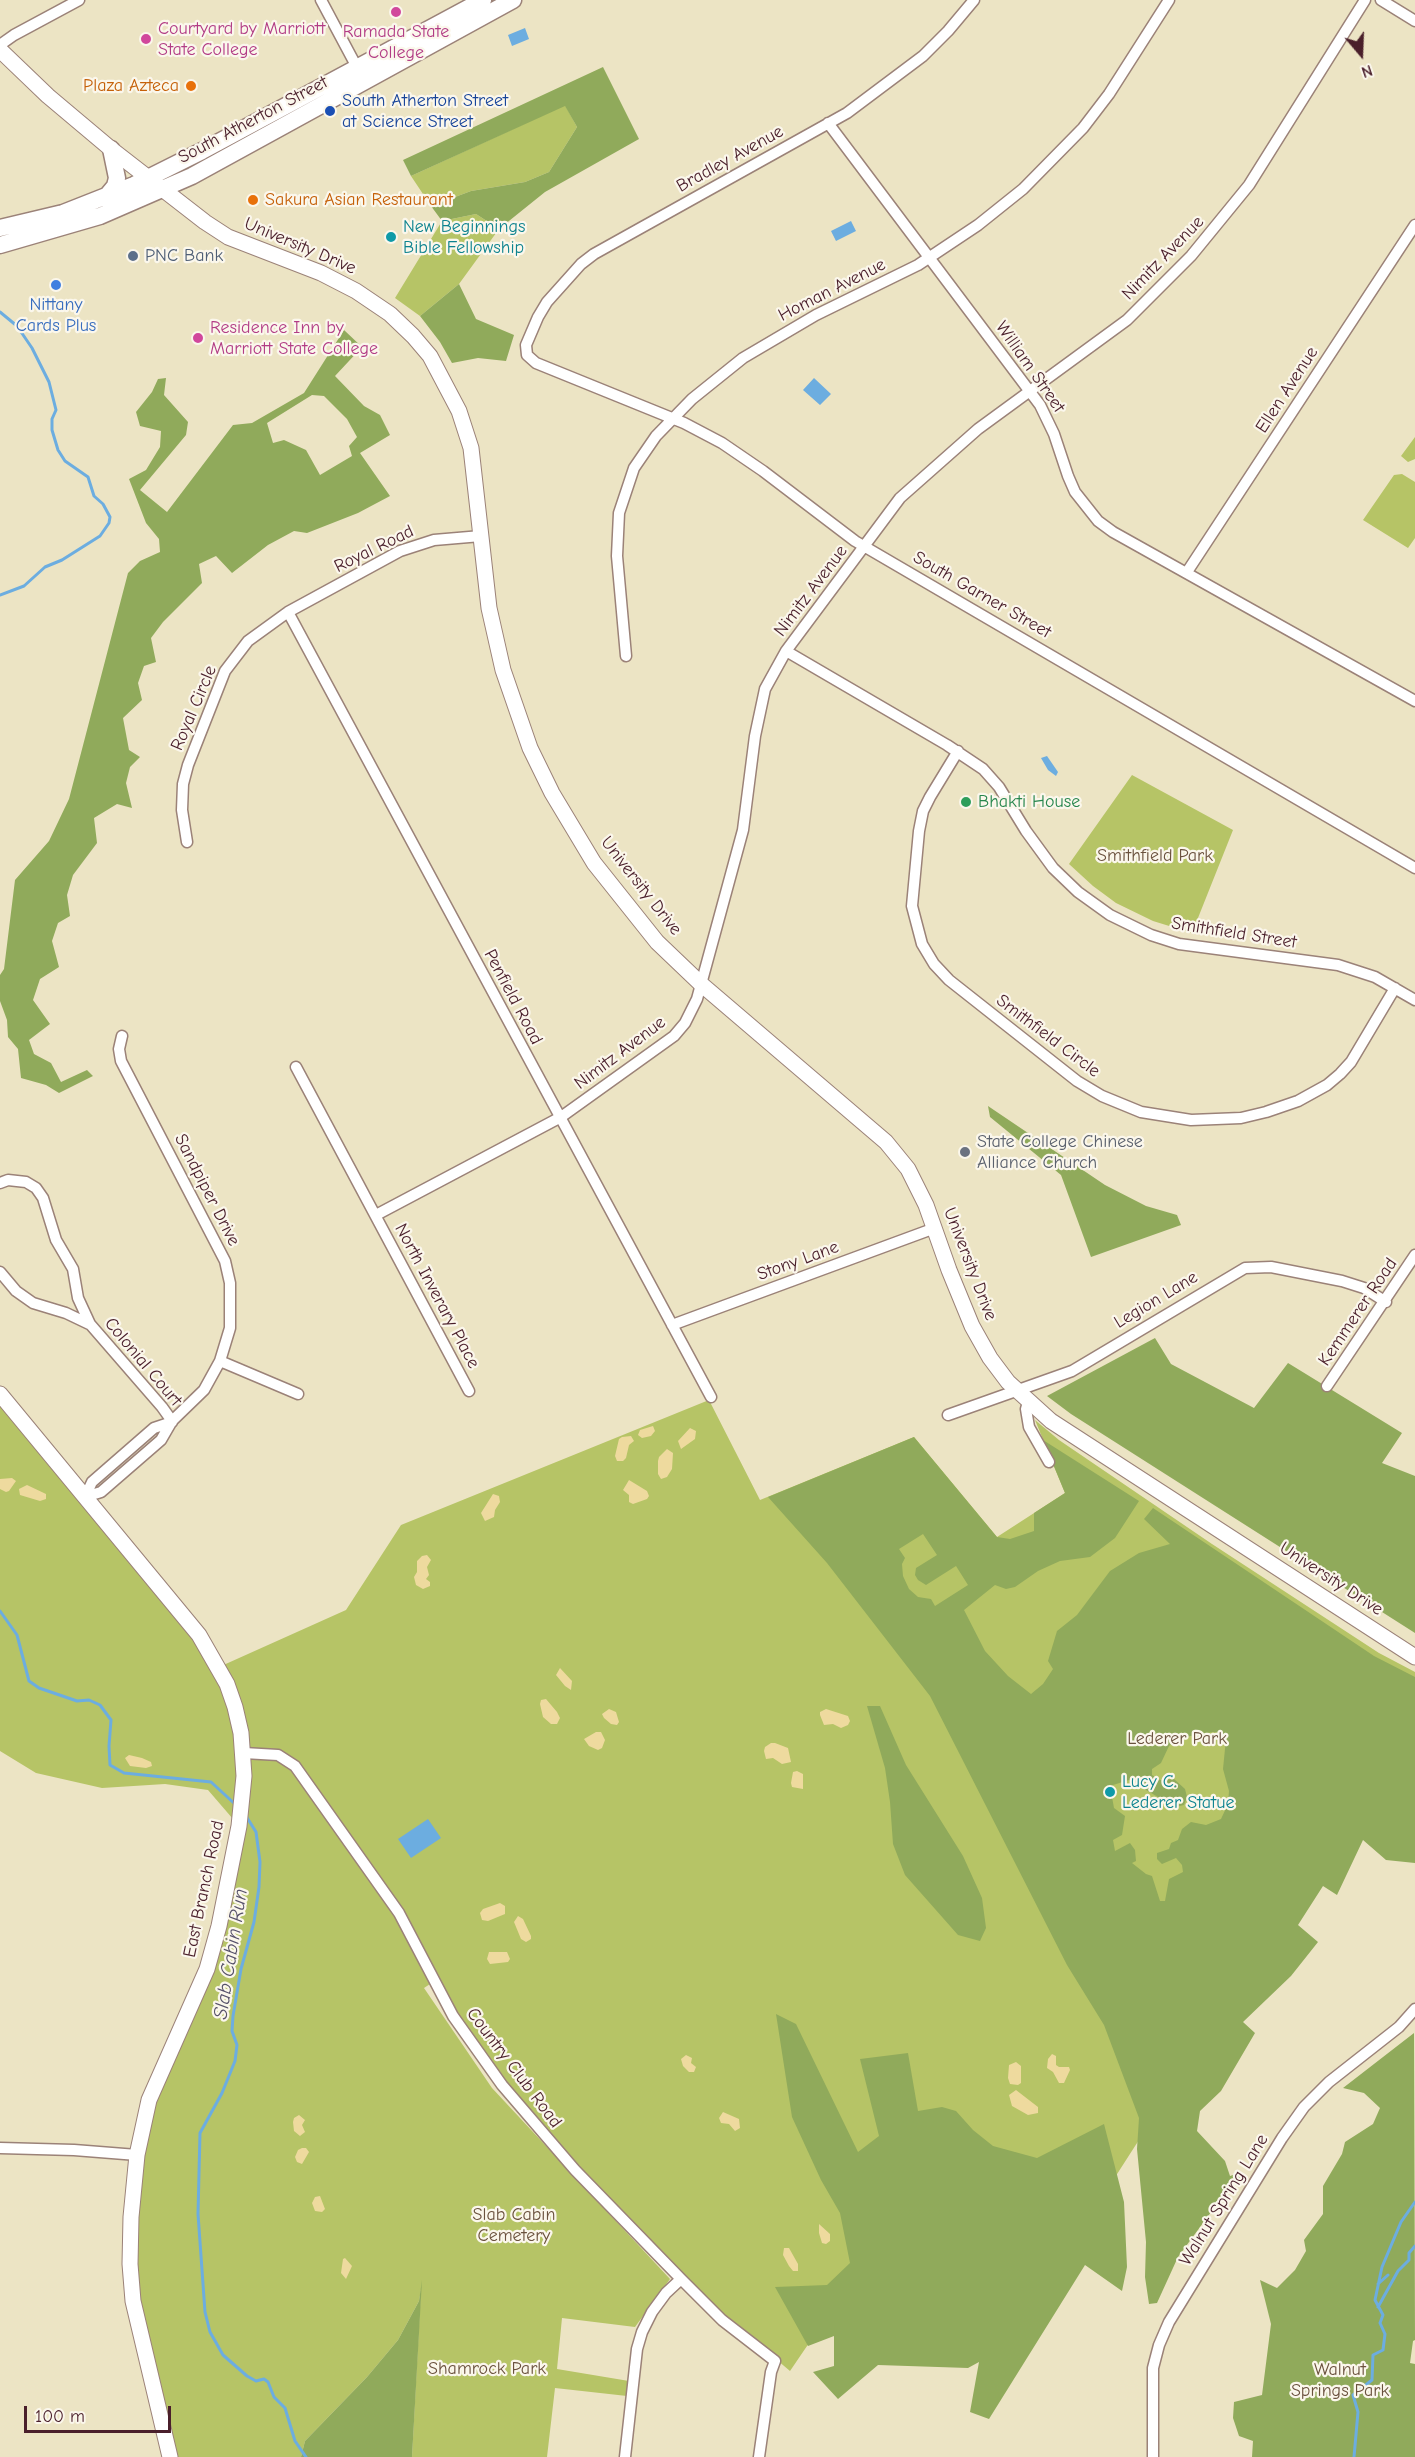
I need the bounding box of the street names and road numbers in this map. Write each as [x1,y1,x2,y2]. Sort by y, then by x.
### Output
street label: South Atherton Street [175,71,331,169]
street label: Bradley Avenue [673,121,787,197]
street label: Nimitz Avenue [1117,211,1209,305]
street label: University Drive [241,213,359,279]
street label: Homan Avenue [775,254,889,326]
street label: William Street [990,317,1070,417]
street label: Ellen Avenue [1251,343,1323,437]
street label: Royal Road [331,520,417,578]
street label: Nimitz Avenue [770,541,852,641]
street label: South Garner Street [909,547,1055,643]
street label: Royal Circle [166,662,222,754]
street label: University Drive [596,832,686,940]
street label: Smithfield Street [1170,912,1298,954]
street label: Penfield Road [479,946,547,1048]
street label: Smithfield Circle [992,990,1104,1082]
street label: Nimitz Avenue [570,1012,670,1094]
street label: Sandpiper Drive [169,1130,245,1250]
street label: University Drive [939,1204,1001,1324]
street label: North Inverary Place [390,1220,484,1372]
street label: Stony Lane [754,1236,842,1286]
street label: Kemmerer Road [1314,1254,1402,1370]
street label: Legion Lane [1110,1267,1202,1333]
street label: Colonial Court [100,1313,186,1411]
street label: University Drive [1275,1537,1387,1621]
street label: East Branch Road [179,1819,229,1959]
street label: Country Club Road [462,2004,566,2132]
street label: Walnut Spring Lane [1175,2130,1273,2270]

